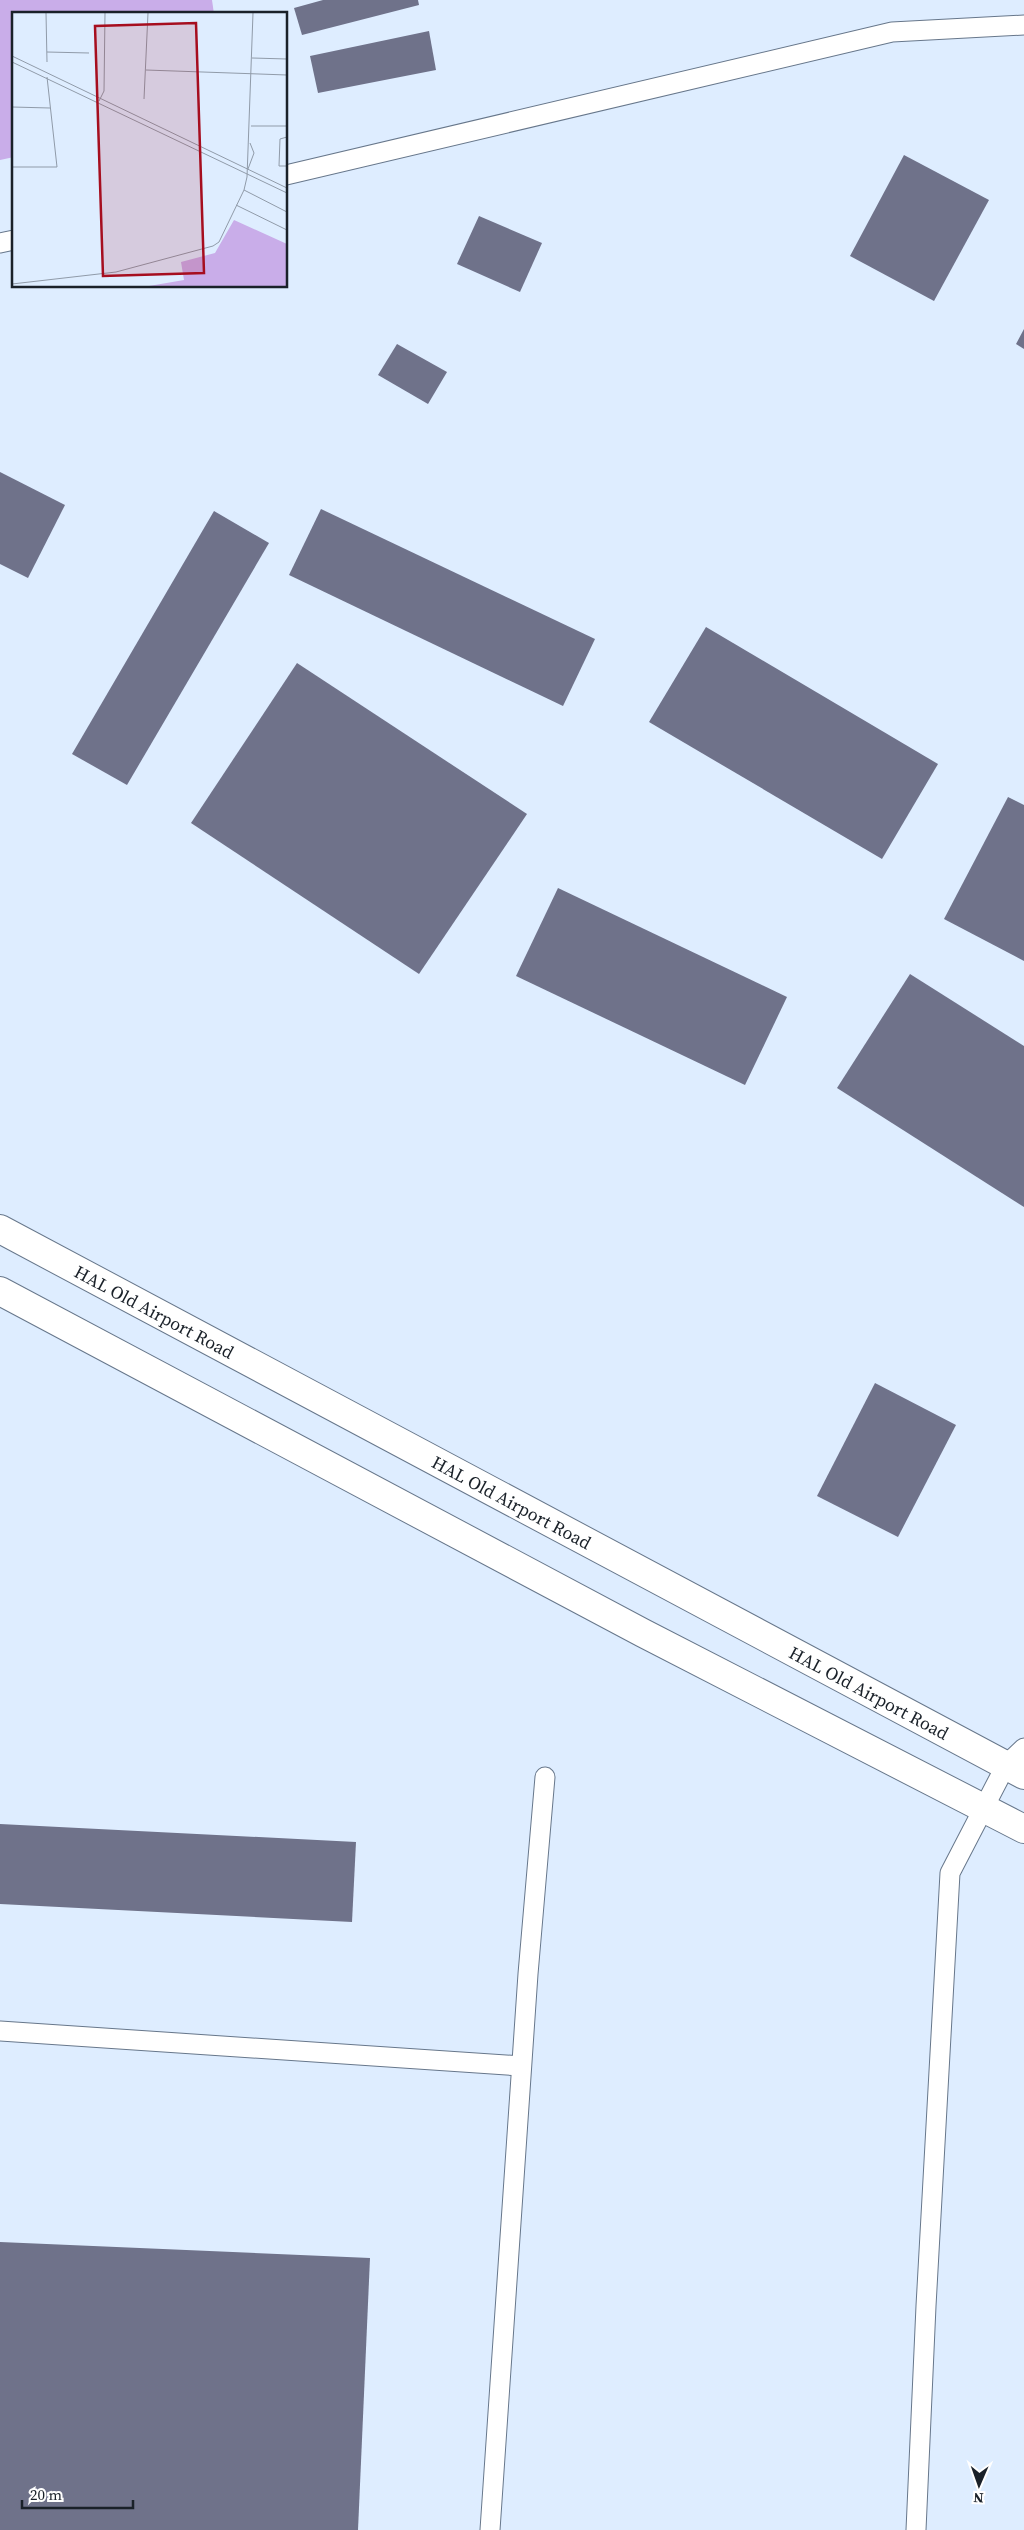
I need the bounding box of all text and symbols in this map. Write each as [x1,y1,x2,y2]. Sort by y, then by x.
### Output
inset map [12,12,288,288]
street label: HAL Old Airport Road [70,1259,239,1364]
street label: HAL Old Airport Road [428,1449,596,1555]
street label: HAL Old Airport Road [785,1640,953,1745]
north arrow [954,2460,1004,2510]
scale bar [22,2478,134,2510]
text: 20 m [30,2484,62,2505]
text: N [973,2488,984,2508]

